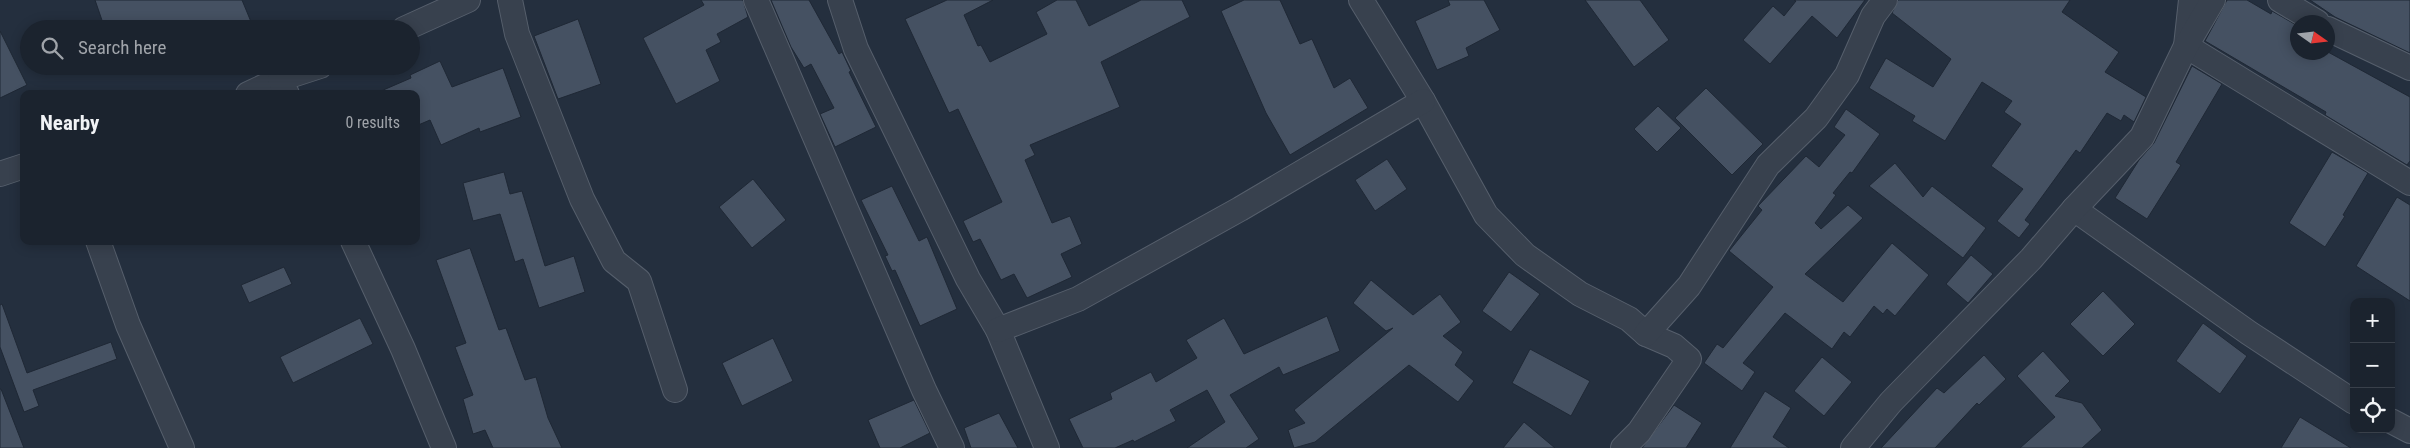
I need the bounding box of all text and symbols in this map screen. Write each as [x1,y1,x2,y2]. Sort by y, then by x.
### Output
north arrow [2290,15,2335,60]
search box [20,20,420,75]
icon: search [38,34,66,62]
text: Search here [78,36,166,59]
text: Nearby [40,111,99,135]
text: 0 results [345,113,400,132]
map controls [2350,298,2395,433]
button: + [2350,298,2395,343]
button: − [2350,343,2395,388]
button: locate [2350,388,2395,433]

